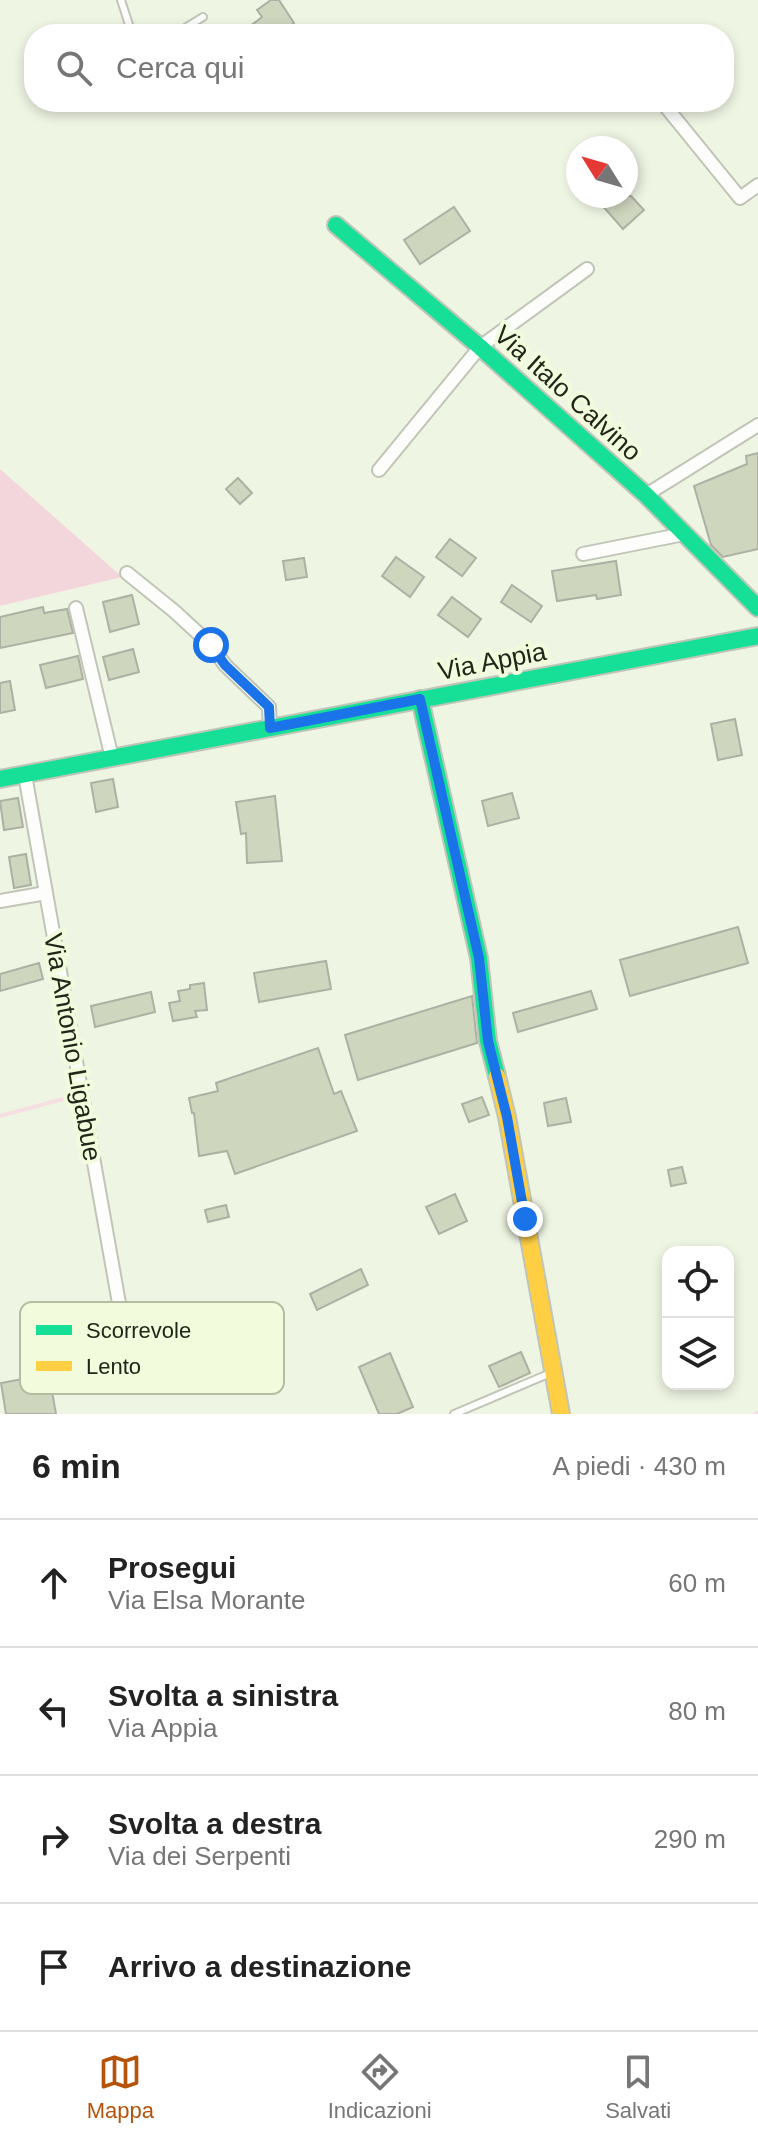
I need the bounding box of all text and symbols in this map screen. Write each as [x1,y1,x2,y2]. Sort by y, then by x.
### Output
search box [24,24,734,112]
icon: search [52,46,96,90]
text: Cerca qui [116,51,244,84]
north arrow [566,136,638,208]
street label: Via Italo Calvino [488,319,648,467]
route start [193,627,229,663]
street label: Via Appia [435,636,549,686]
street label: Via Antonio Ligabue [38,931,108,1163]
route end [507,1201,543,1237]
map controls [662,1246,734,1390]
button: locate [662,1246,734,1318]
legend [20,1302,284,1394]
text: Scorrevole [86,1318,191,1343]
button: layers [662,1318,734,1390]
text: Lento [86,1354,141,1379]
text: 6 min [32,1447,121,1485]
text: A piedi · 430 m [553,1451,726,1481]
text: Prosegui [108,1551,236,1584]
icon: ahead [32,1561,76,1605]
text: 60 m [668,1568,726,1598]
text: Via Elsa Morante [108,1585,306,1615]
text: Svolta a sinistra [108,1679,338,1712]
icon: left [32,1689,76,1733]
text: 80 m [668,1696,726,1726]
text: Via Appia [108,1713,217,1743]
text: Svolta a destra [108,1807,321,1840]
icon: right [32,1817,76,1861]
text: 290 m [654,1824,726,1854]
text: Via dei Serpenti [108,1841,291,1871]
icon: arrive [32,1945,76,1989]
text: Arrivo a destinazione [108,1950,411,1983]
tab: Mappa [87,2050,154,2124]
tab: Indicazioni [328,2050,432,2124]
tab: Salvati [605,2050,671,2124]

